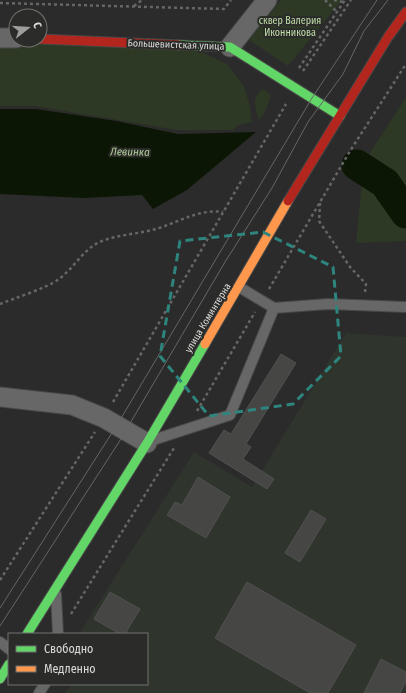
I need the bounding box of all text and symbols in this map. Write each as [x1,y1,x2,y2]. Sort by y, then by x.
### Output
north arrow [8,8,48,48]
park label: сквер Валерия Иконникова [259,15,321,39]
text: С [30,21,44,30]
street label: Большевистская улица [127,37,225,53]
water label: Левинка [109,145,150,159]
street label: улица Коминтерна [183,281,234,355]
legend [8,633,148,685]
text: Свободно [44,642,93,656]
text: Медленно [44,662,96,676]

